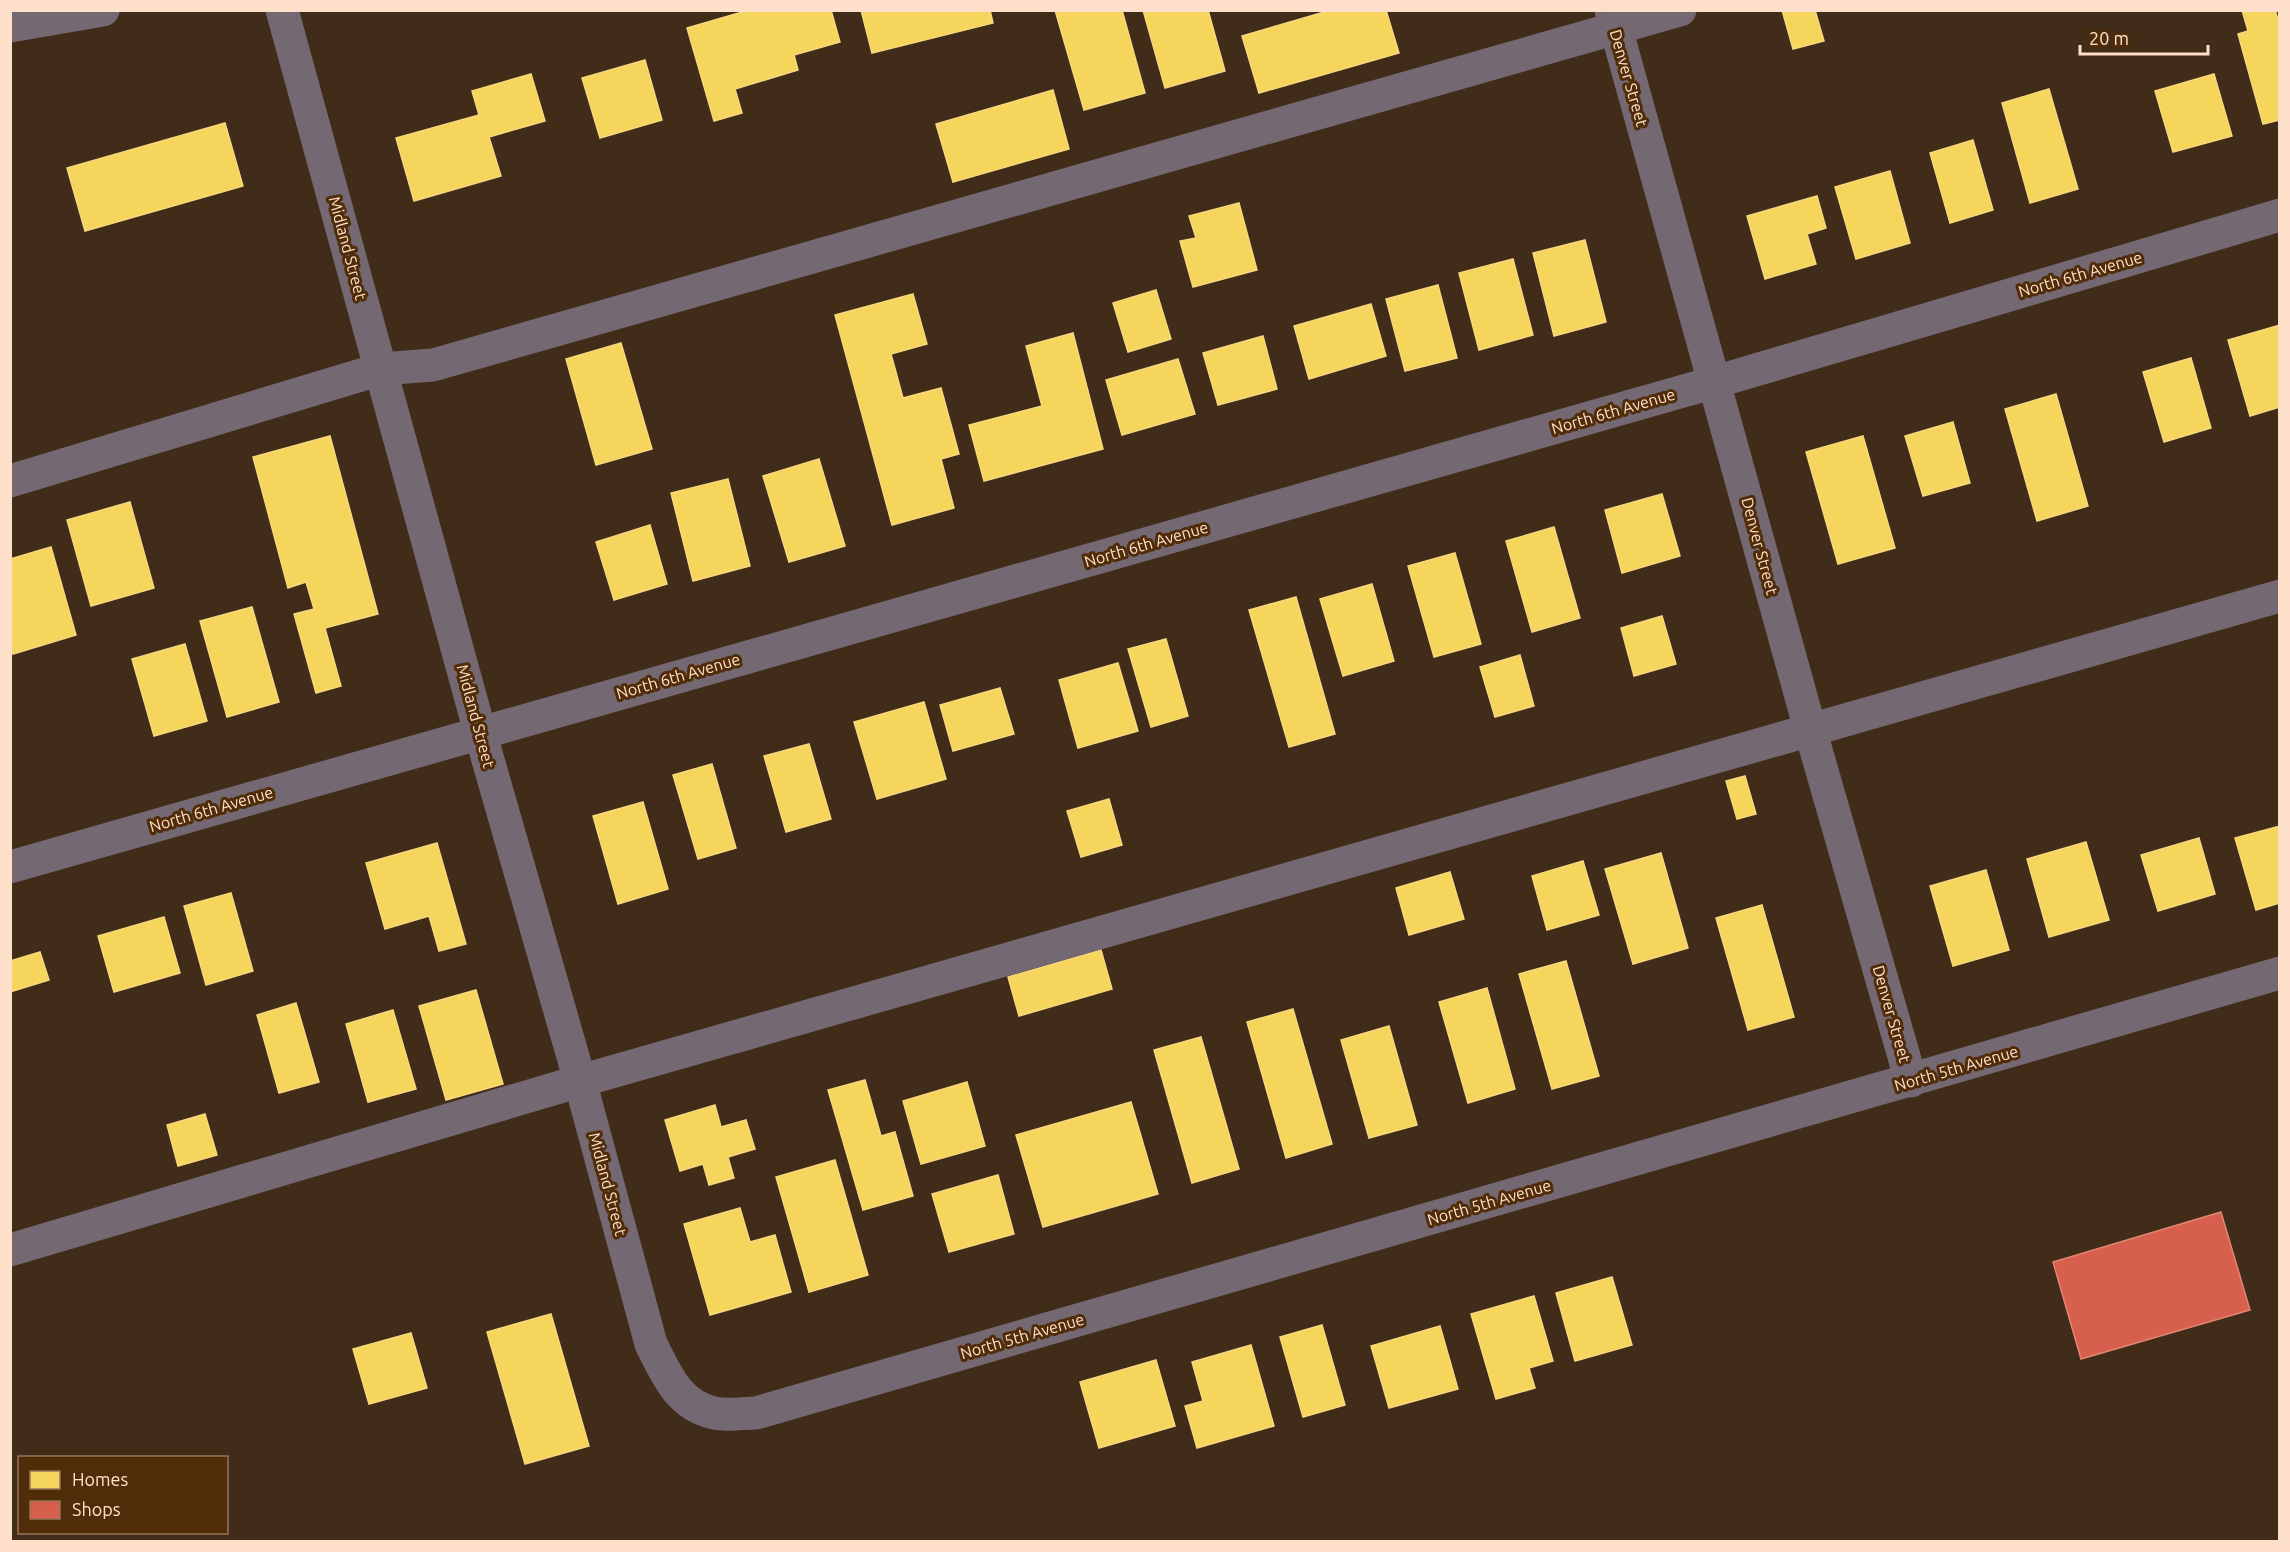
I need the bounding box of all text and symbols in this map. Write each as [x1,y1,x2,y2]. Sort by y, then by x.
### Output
scale bar [2080,18,2208,56]
street label: Denver Street [1607,27,1652,129]
text: 20 m [2089,28,2129,48]
street label: Midland Street [326,194,371,302]
street label: North 6th Avenue [2016,248,2144,300]
street label: North 6th Avenue [1549,385,1677,437]
street label: Denver Street [1738,495,1782,597]
street label: North 6th Avenue [1082,518,1210,570]
street label: North 6th Avenue [614,650,742,702]
street label: Midland Street [454,662,499,770]
street label: North 6th Avenue [147,783,275,835]
street label: Denver Street [1870,963,1915,1065]
street label: North 5th Avenue [1892,1042,2020,1094]
street label: Midland Street [586,1130,631,1238]
street label: North 5th Avenue [1425,1176,1553,1228]
street label: North 5th Avenue [958,1310,1086,1362]
legend [18,1456,228,1534]
text: Homes [72,1469,129,1489]
text: Shops [72,1499,121,1519]

